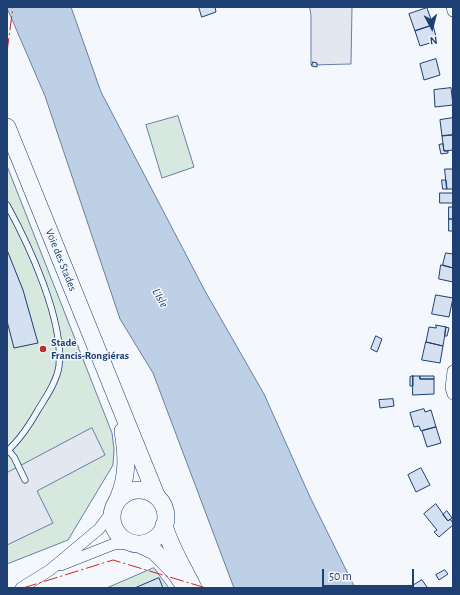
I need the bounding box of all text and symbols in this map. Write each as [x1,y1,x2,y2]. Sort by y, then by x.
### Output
north arrow [412,8,452,48]
text: N [429,34,438,46]
street label: Voie des Stades [43,227,79,293]
water label: L'Isle [149,286,171,310]
place label: Stade Francis-Rongiéras [51,336,129,362]
marker: Stade Francis-Rongiéras [38,344,48,354]
scale bar [324,561,416,587]
text: 50 m [329,570,352,582]

